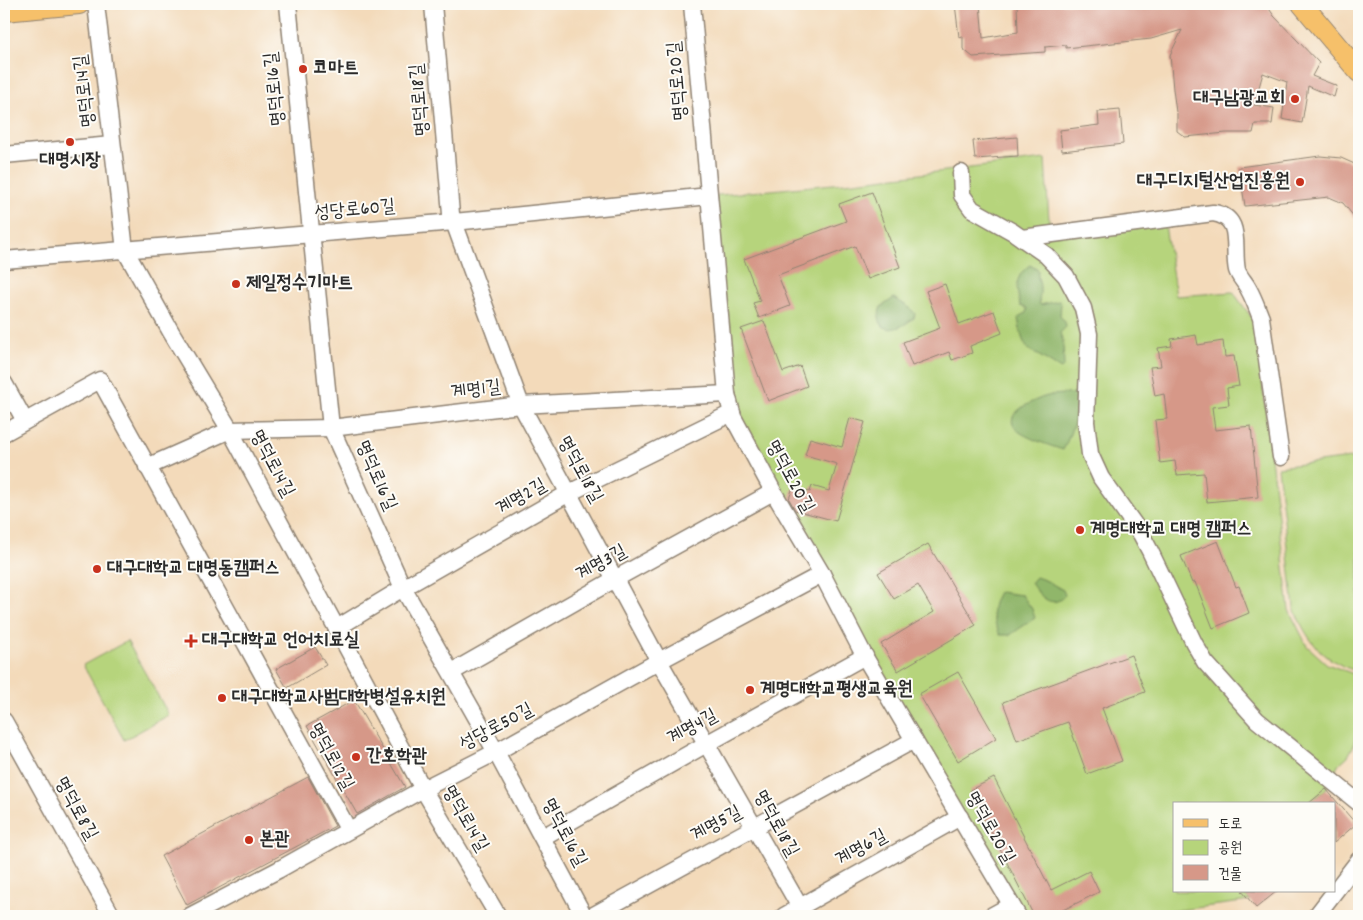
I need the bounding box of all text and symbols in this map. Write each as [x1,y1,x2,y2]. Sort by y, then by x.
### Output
street label: 명덕로20길 [662,40,696,122]
street label: 명덕로16길 [259,50,293,128]
street label: 명덕로14길 [68,53,104,129]
place label: 코마트 [313,56,359,83]
street label: 명덕로18길 [404,62,438,138]
marker: 코마트 [297,63,309,75]
place label: 대구남광교회 [1193,86,1285,113]
marker: 대구남광교회 [1289,93,1301,105]
marker: 대명시장 [64,136,76,148]
place label: 대명시장 [39,148,101,175]
place label: 대구디지털산업진흥원 [1137,169,1290,196]
marker: 대구디지털산업진흥원 [1294,176,1306,188]
street label: 성당로60길 [314,194,396,228]
place label: 제일정수기마트 [246,271,353,298]
marker: 제일정수기마트 [230,278,242,290]
street label: 계명1길 [450,375,502,407]
street label: 명덕로14길 [242,425,300,503]
street label: 명덕로18길 [550,432,608,508]
street label: 명덕로16길 [347,436,403,516]
street label: 명덕로20길 [758,436,820,518]
street label: 계명2길 [492,473,552,523]
place label: 계명대학교 대명 캠퍼스 [1090,517,1252,544]
marker: 계명대학교 대명 캠퍼스 [1074,524,1086,536]
street label: 계명3길 [572,539,632,589]
place label: 대구대학교 대명동캠퍼스 [107,556,280,583]
marker: 대구대학교 대명동캠퍼스 [91,563,103,575]
place label: 대구대학교 언어치료실 [202,628,360,655]
marker: 대구대학교 언어치료실 [184,634,198,648]
place label: 계명대학교평생교육원 [760,677,913,704]
marker: 계명대학교평생교육원 [744,684,756,696]
place label: 대구대학교사범대학병설유치원 [232,685,446,712]
marker: 대구대학교사범대학병설유치원 [216,692,228,704]
street label: 성당로50길 [455,697,539,759]
street label: 계명4길 [663,703,723,753]
street label: 명덕로12길 [300,718,360,796]
place label: 간호학관 [366,744,428,771]
marker: 간호학관 [350,751,362,763]
street label: 명덕로8길 [47,772,103,846]
street label: 명덕로14길 [434,781,494,857]
street label: 명덕로18길 [746,786,804,862]
street label: 명덕로20길 [957,787,1021,869]
street label: 명덕로16길 [534,794,592,872]
street label: 계명5길 [687,800,747,850]
legend [1173,802,1336,892]
text: 도로 [1218,814,1242,836]
street label: 계명6길 [831,824,893,874]
place label: 본관 [259,827,290,854]
marker: 본관 [243,834,255,846]
text: 공원 [1218,838,1242,860]
text: 건물 [1218,864,1242,886]

